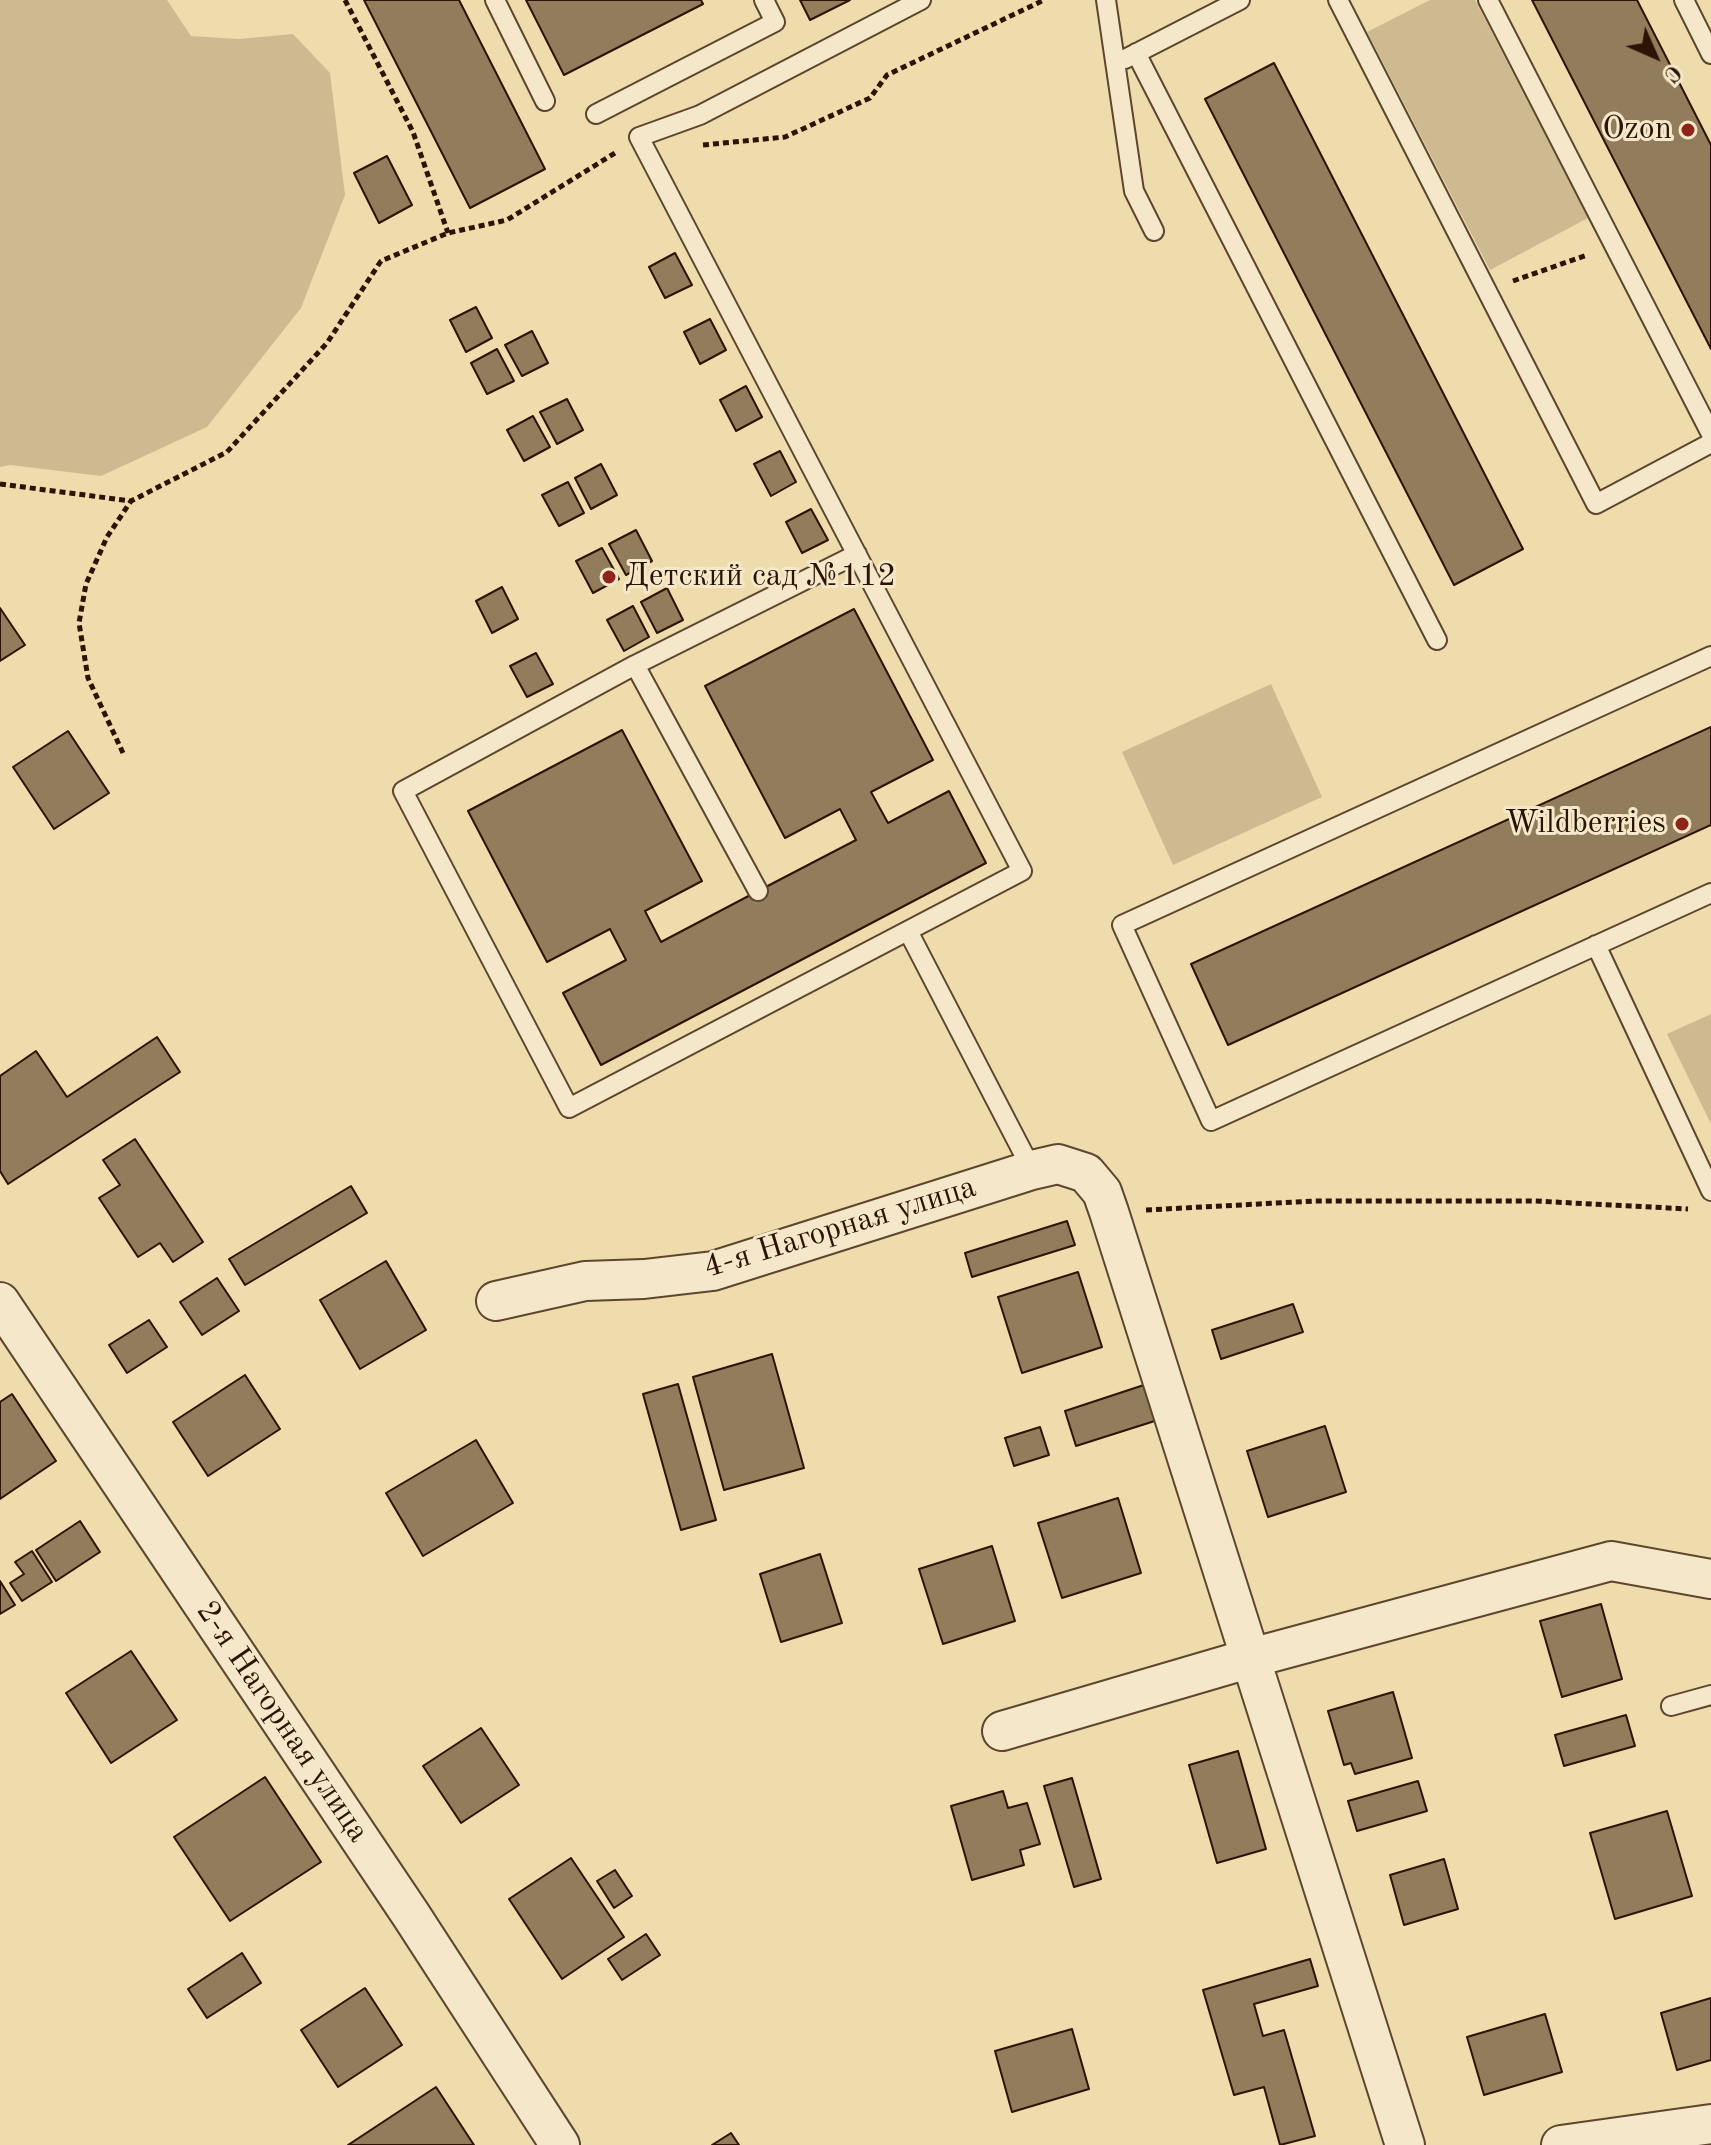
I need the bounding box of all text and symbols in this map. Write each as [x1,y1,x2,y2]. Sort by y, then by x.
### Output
north arrow [1615,16,1695,96]
text: С [1659,60,1685,86]
place label: Ozon [1602,111,1672,149]
marker: Ozon [1679,121,1697,139]
place label: Детский сад №112 [625,558,896,596]
marker: Детский сад №112 [600,568,618,586]
place label: Wildberries [1505,805,1666,843]
marker: Wildberries [1673,815,1691,833]
street label: 4-я Нагорная улица [699,1168,981,1288]
street label: 2-я Нагорная улица [187,1594,377,1850]

